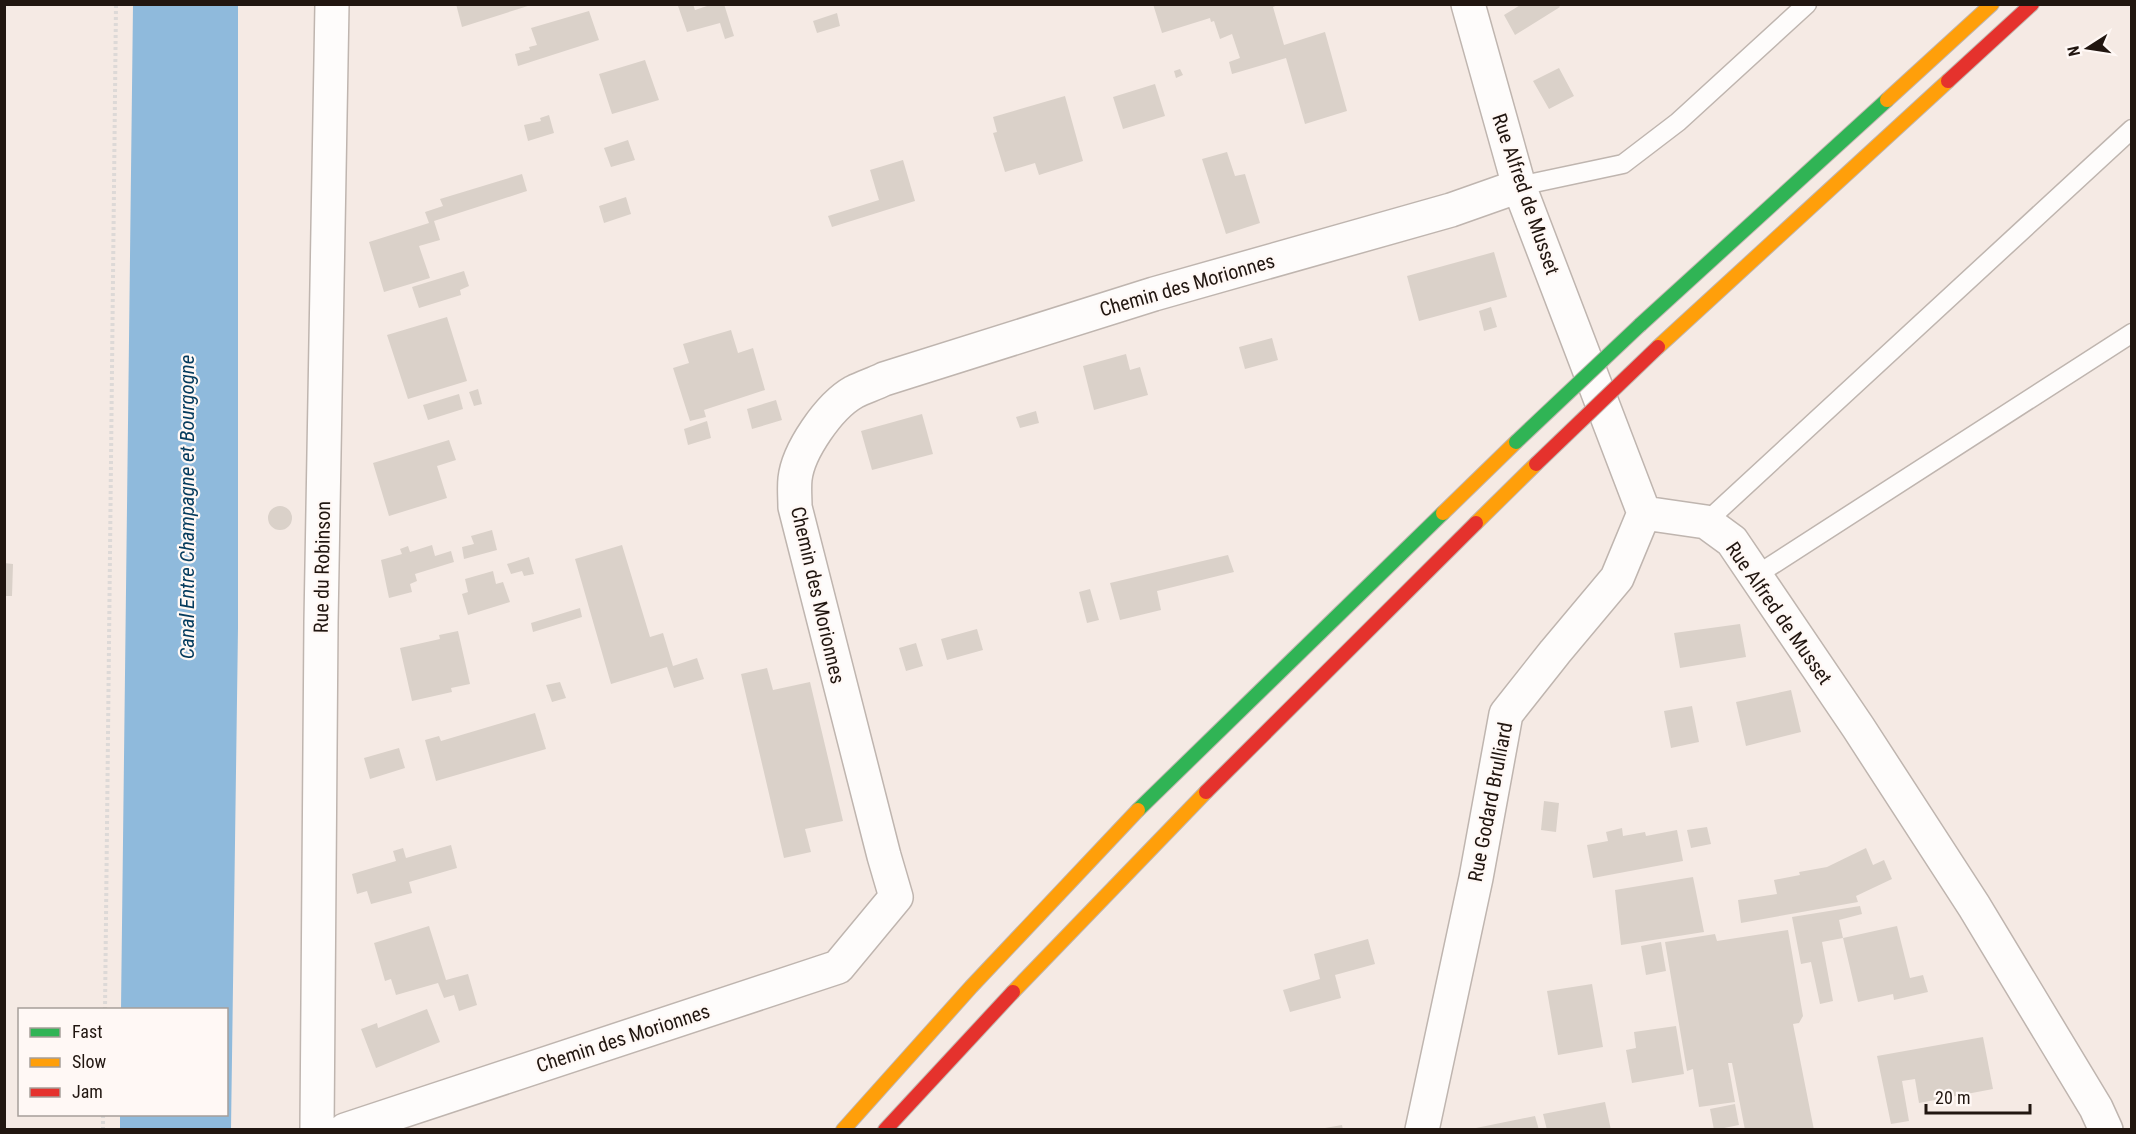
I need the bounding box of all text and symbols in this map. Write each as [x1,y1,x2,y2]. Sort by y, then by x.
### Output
north arrow [2058,18,2118,78]
text: N [2064,44,2084,58]
street label: Rue Alfred de Musset [1487,110,1565,278]
street label: Chemin des Morionnes [1097,249,1277,321]
water label: Canal Entre Champagne et Bourgogne [175,355,199,659]
street label: Rue du Robinson [309,501,335,633]
street label: Chemin des Morionnes [786,504,850,686]
street label: Rue Alfred de Musset [1721,537,1837,689]
street label: Rue Godard Brulliard [1463,720,1517,884]
street label: Chemin des Morionnes [533,999,713,1077]
legend [18,1008,228,1116]
text: Fast [72,1021,103,1042]
text: Slow [72,1051,107,1072]
scale bar [1926,1077,2030,1115]
text: Jam [72,1081,103,1102]
text: 20 m [1935,1087,1970,1108]

